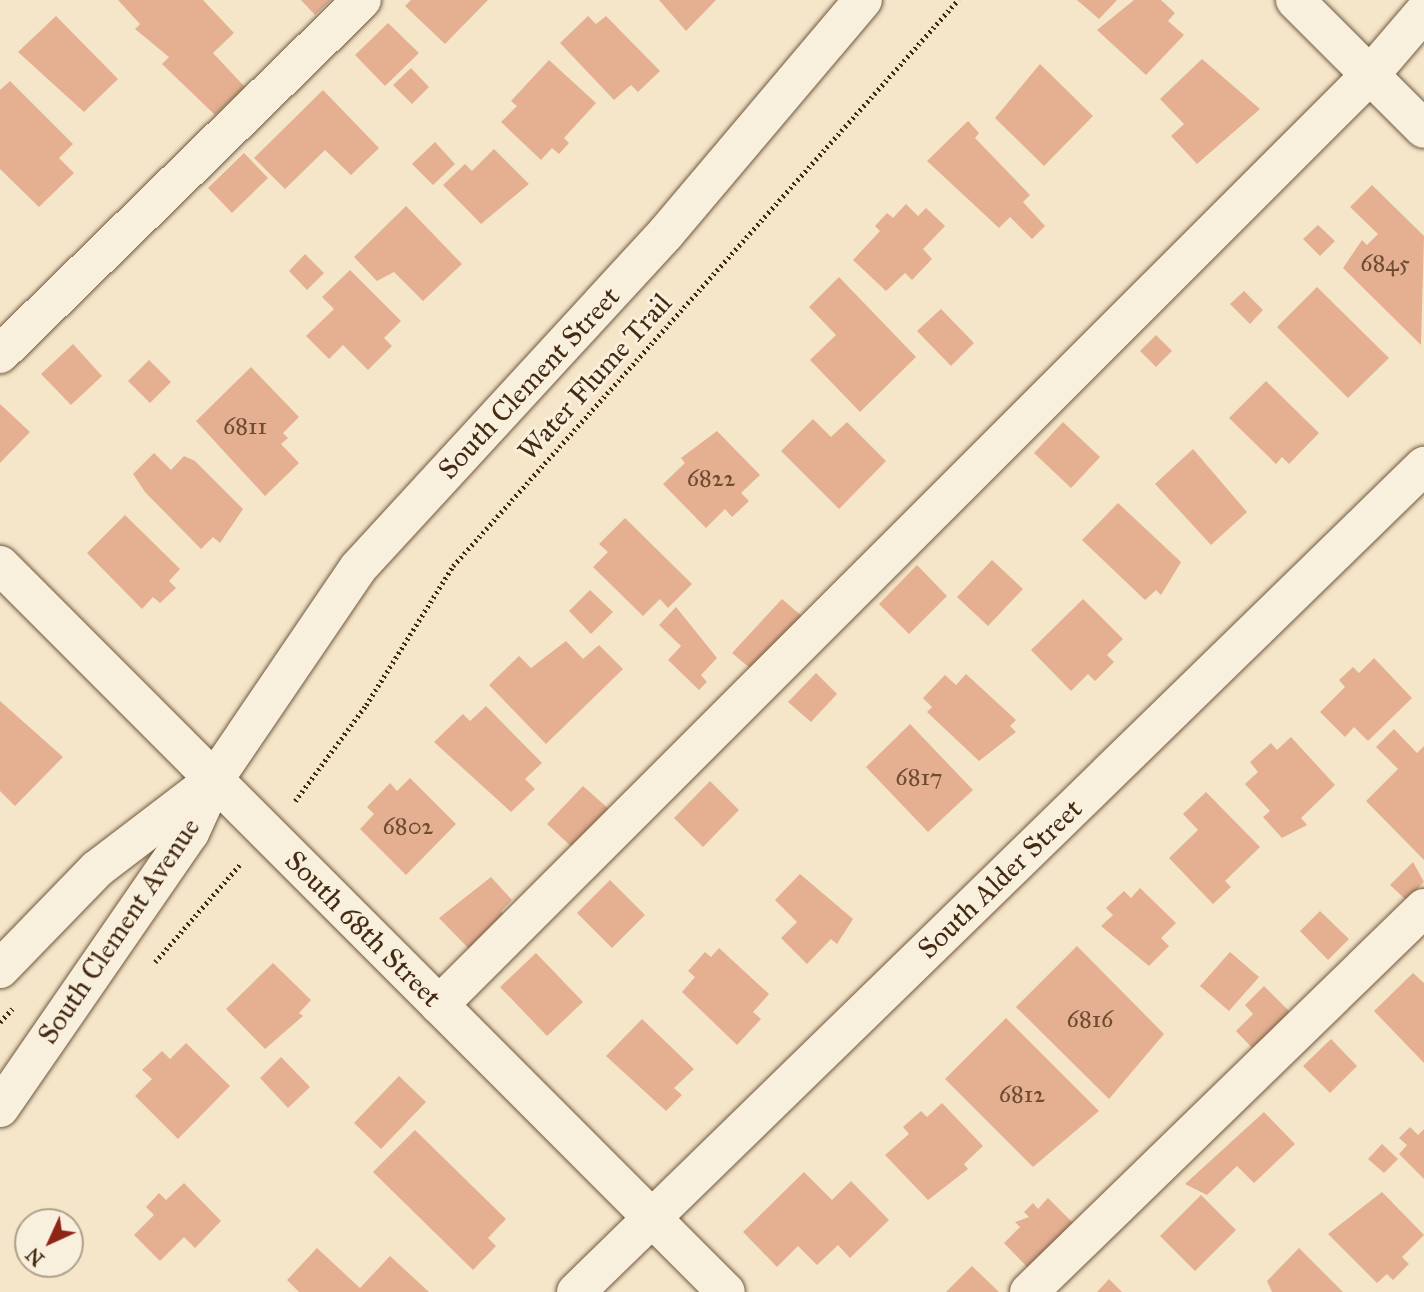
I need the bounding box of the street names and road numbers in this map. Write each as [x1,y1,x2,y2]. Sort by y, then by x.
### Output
street label: South Clement Street [431,280,627,486]
street label: Water Flume Trail [511,287,679,467]
street label: South Alder Street [911,792,1089,966]
street label: South Clement Avenue [31,812,207,1050]
street label: South 68th Street [278,844,448,1014]

